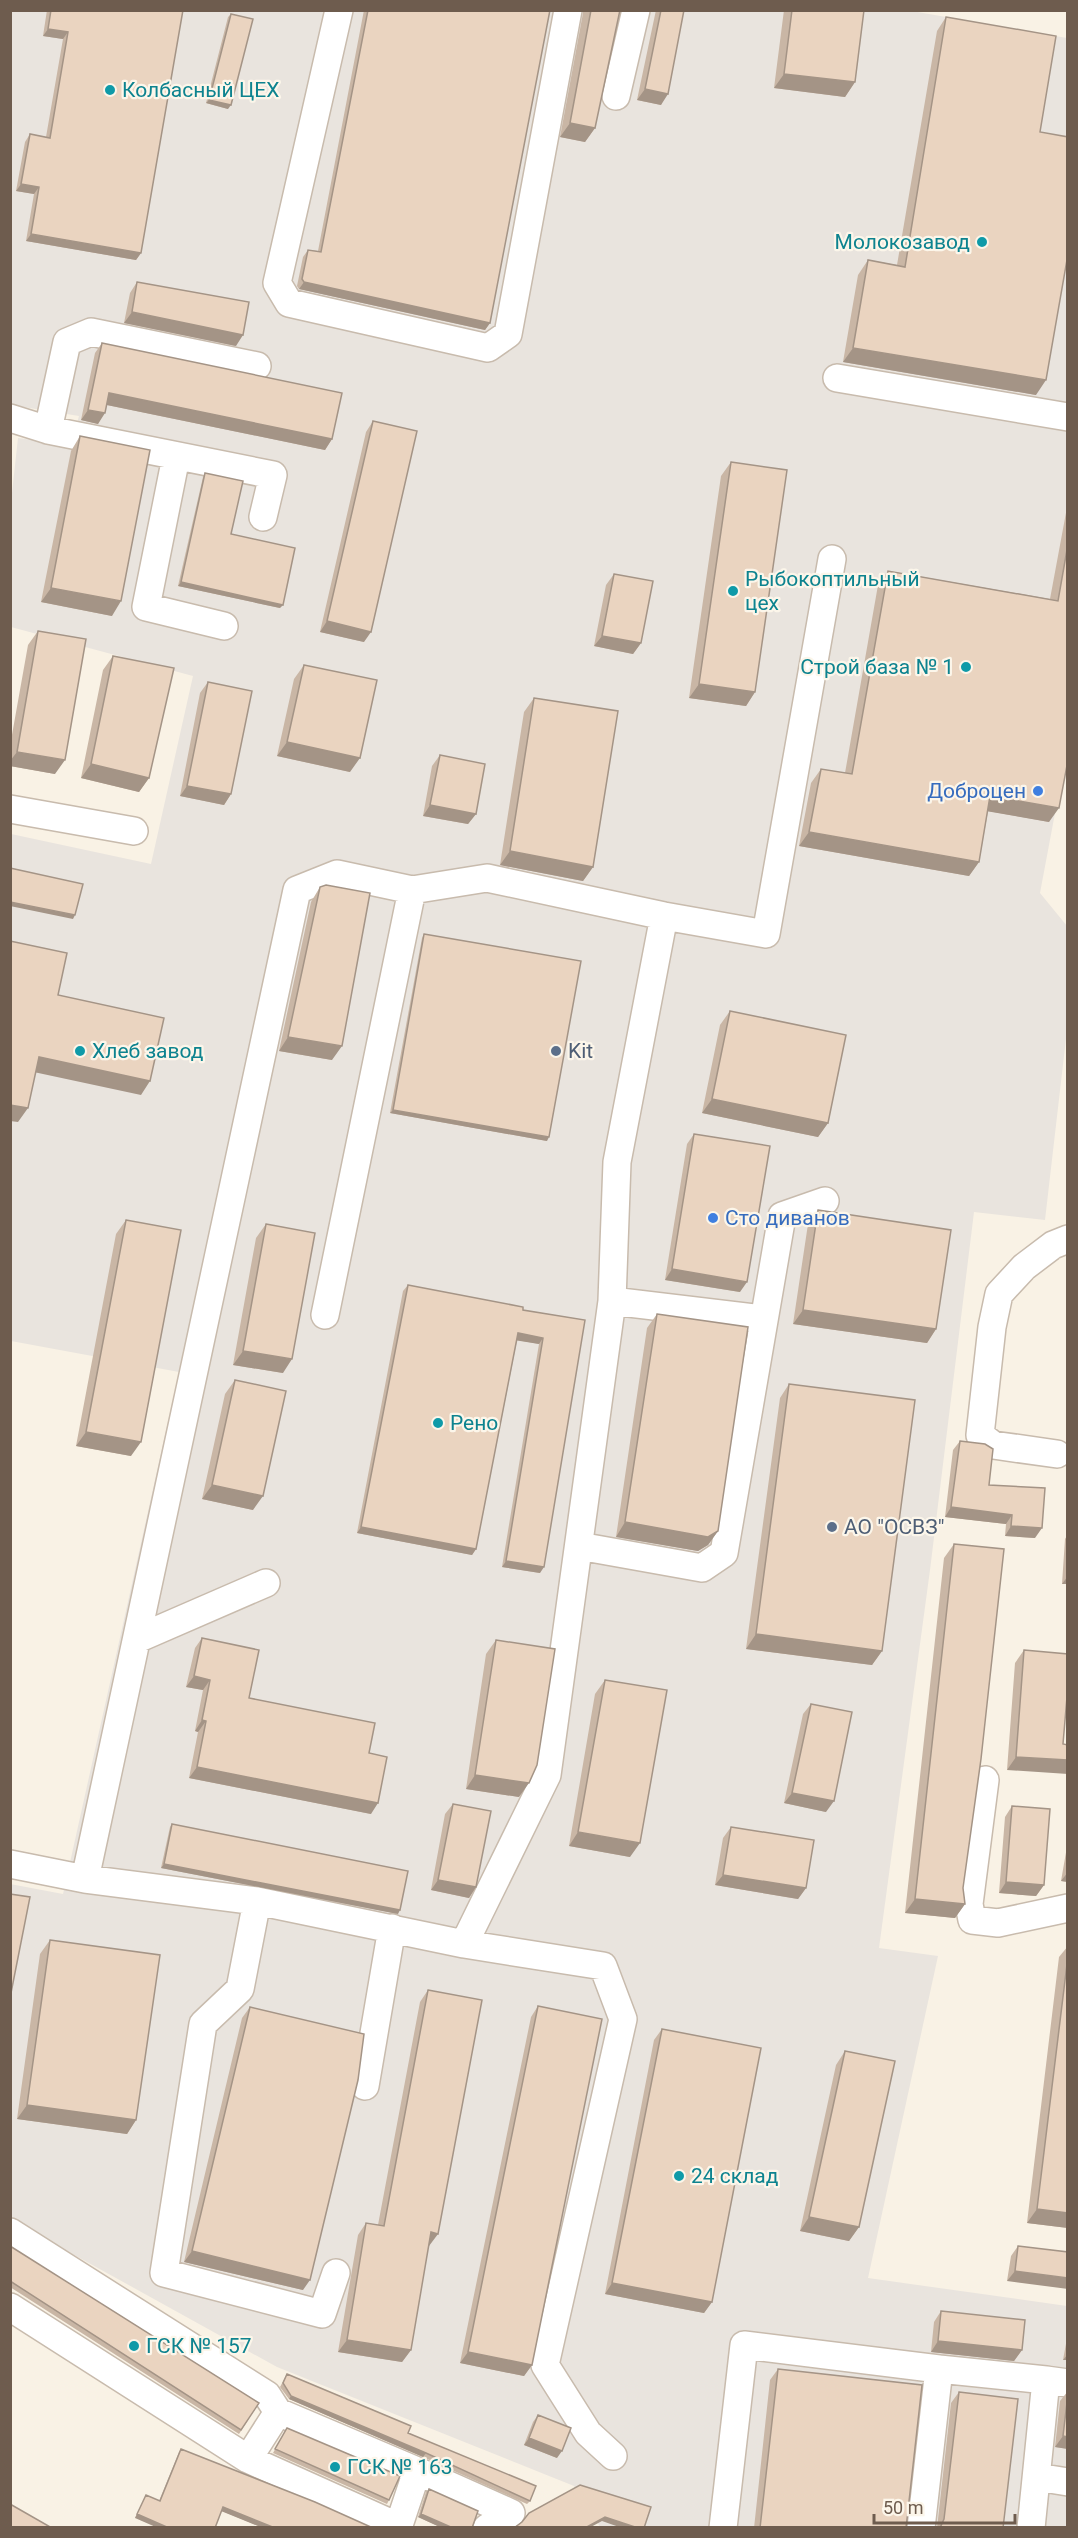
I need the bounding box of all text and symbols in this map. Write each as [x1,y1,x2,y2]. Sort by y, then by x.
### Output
place label: Колбасный ЦЕХ [122,78,279,102]
marker: Колбасный ЦЕХ [103,83,117,97]
place label: Молокозавод [835,230,970,254]
marker: Молокозавод [975,235,989,249]
place label: Рыбокоптильный цех [745,567,920,615]
marker: Рыбокоптильный цех [726,584,740,598]
place label: Строй база № 1 [800,655,954,679]
marker: Строй база № 1 [959,660,973,674]
place label: Доброцен [927,779,1026,803]
marker: Доброцен [1031,784,1045,798]
place label: Хлеб завод [92,1039,204,1063]
place label: Kit [568,1039,593,1063]
marker: Хлеб завод [73,1044,87,1058]
marker: Kit [549,1044,563,1058]
place label: Сто диванов [725,1206,850,1230]
marker: Сто диванов [706,1211,720,1225]
place label: Рено [450,1411,498,1435]
marker: Рено [431,1416,445,1430]
place label: АО "ОСВЗ" [844,1515,944,1539]
marker: АО "ОСВЗ" [825,1520,839,1534]
place label: 24 склад [691,2164,779,2188]
marker: 24 склад [672,2169,686,2183]
place label: ГСК № 157 [146,2334,252,2358]
marker: ГСК № 157 [127,2339,141,2353]
place label: ГСК № 163 [347,2455,453,2479]
marker: ГСК № 163 [328,2460,342,2474]
scale bar [874,2487,1015,2525]
text: 50 m [883,2497,923,2518]

